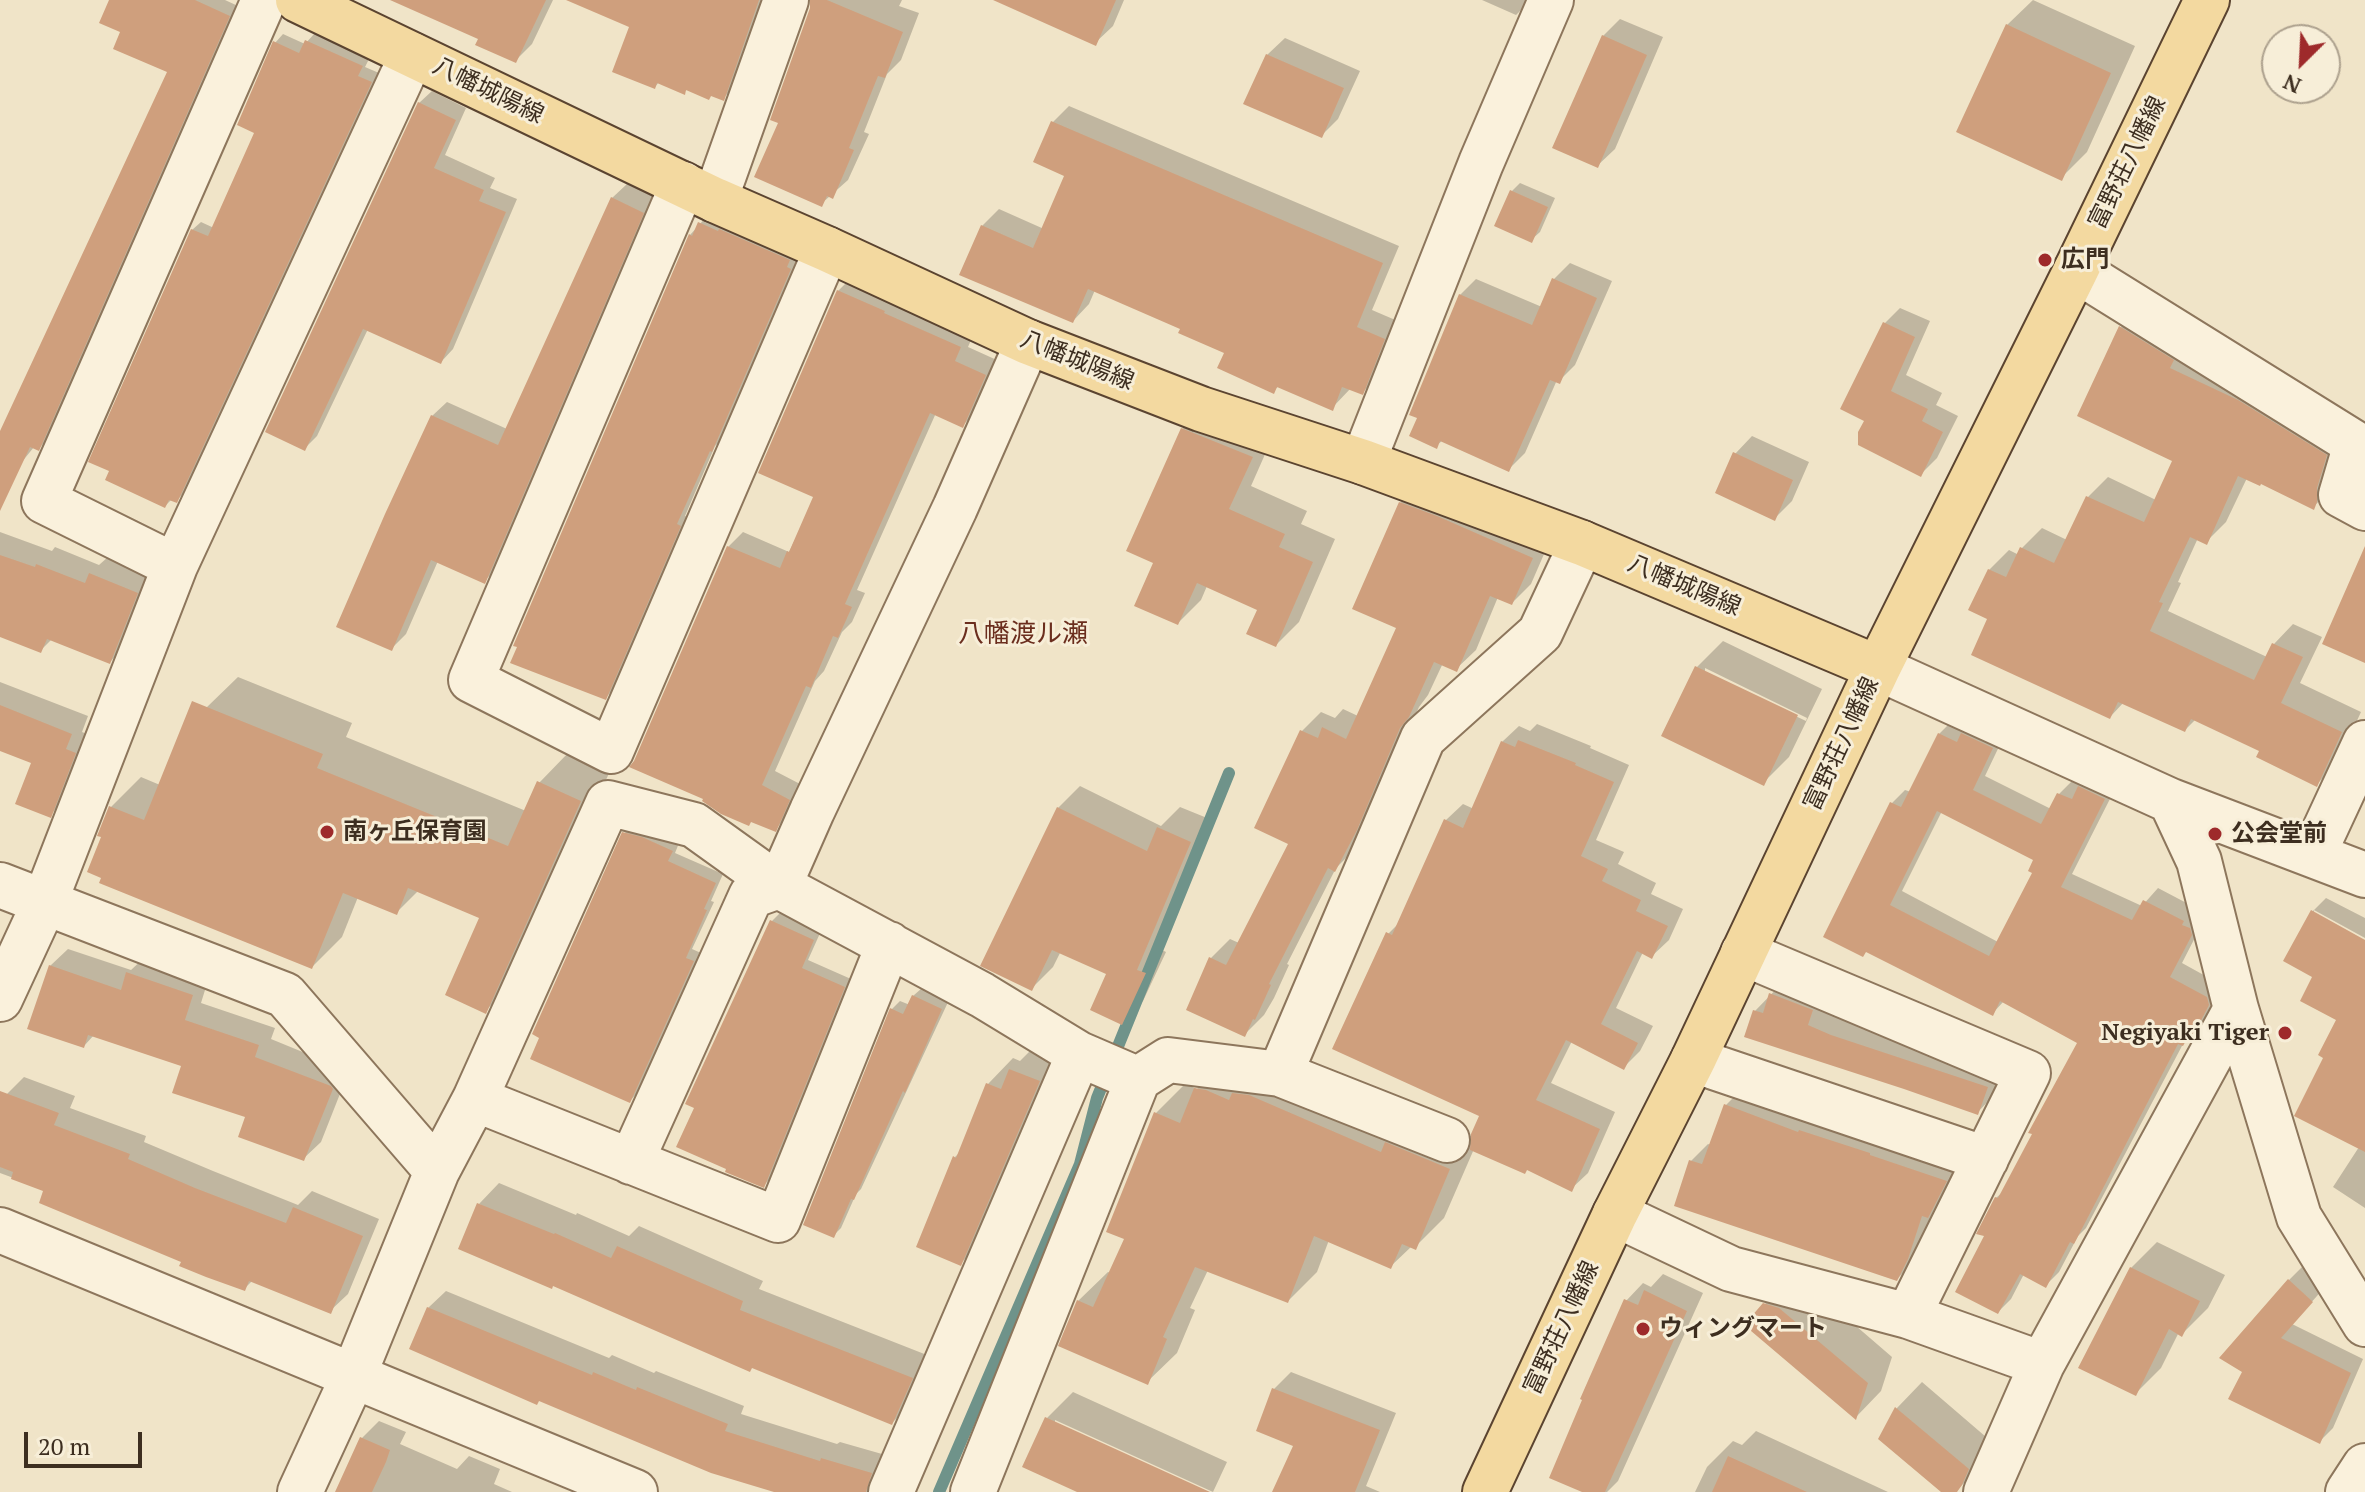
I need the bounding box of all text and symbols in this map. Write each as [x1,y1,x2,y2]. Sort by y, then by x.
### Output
north arrow [2261,24,2341,104]
street label: 八幡城陽線 [428,52,548,130]
text: N [2278,68,2305,101]
street label: 富野荘八幡線 [2083,92,2173,234]
place label: 広門 [2061,246,2109,274]
marker: 広門 [2036,251,2054,269]
street label: 八幡城陽線 [1016,325,1138,397]
street label: 八幡城陽線 [1623,549,1745,623]
district label: 八幡渡ル瀬 [958,619,1088,651]
street label: 富野荘八幡線 [1799,673,1885,815]
place label: 南ヶ丘保育園 [343,818,487,846]
place label: 公会堂前 [2231,820,2327,848]
marker: 南ヶ丘保育園 [318,823,336,841]
marker: 公会堂前 [2206,825,2224,843]
place label: Negiyaki Tiger [2101,1019,2269,1047]
marker: Negiyaki Tiger [2276,1024,2294,1042]
street label: 富野荘八幡線 [1519,1257,1605,1399]
place label: ウィングマート [1659,1315,1827,1343]
marker: ウィングマート [1634,1320,1652,1338]
scale bar [28,1416,146,1466]
text: 20 m [38,1430,90,1462]

